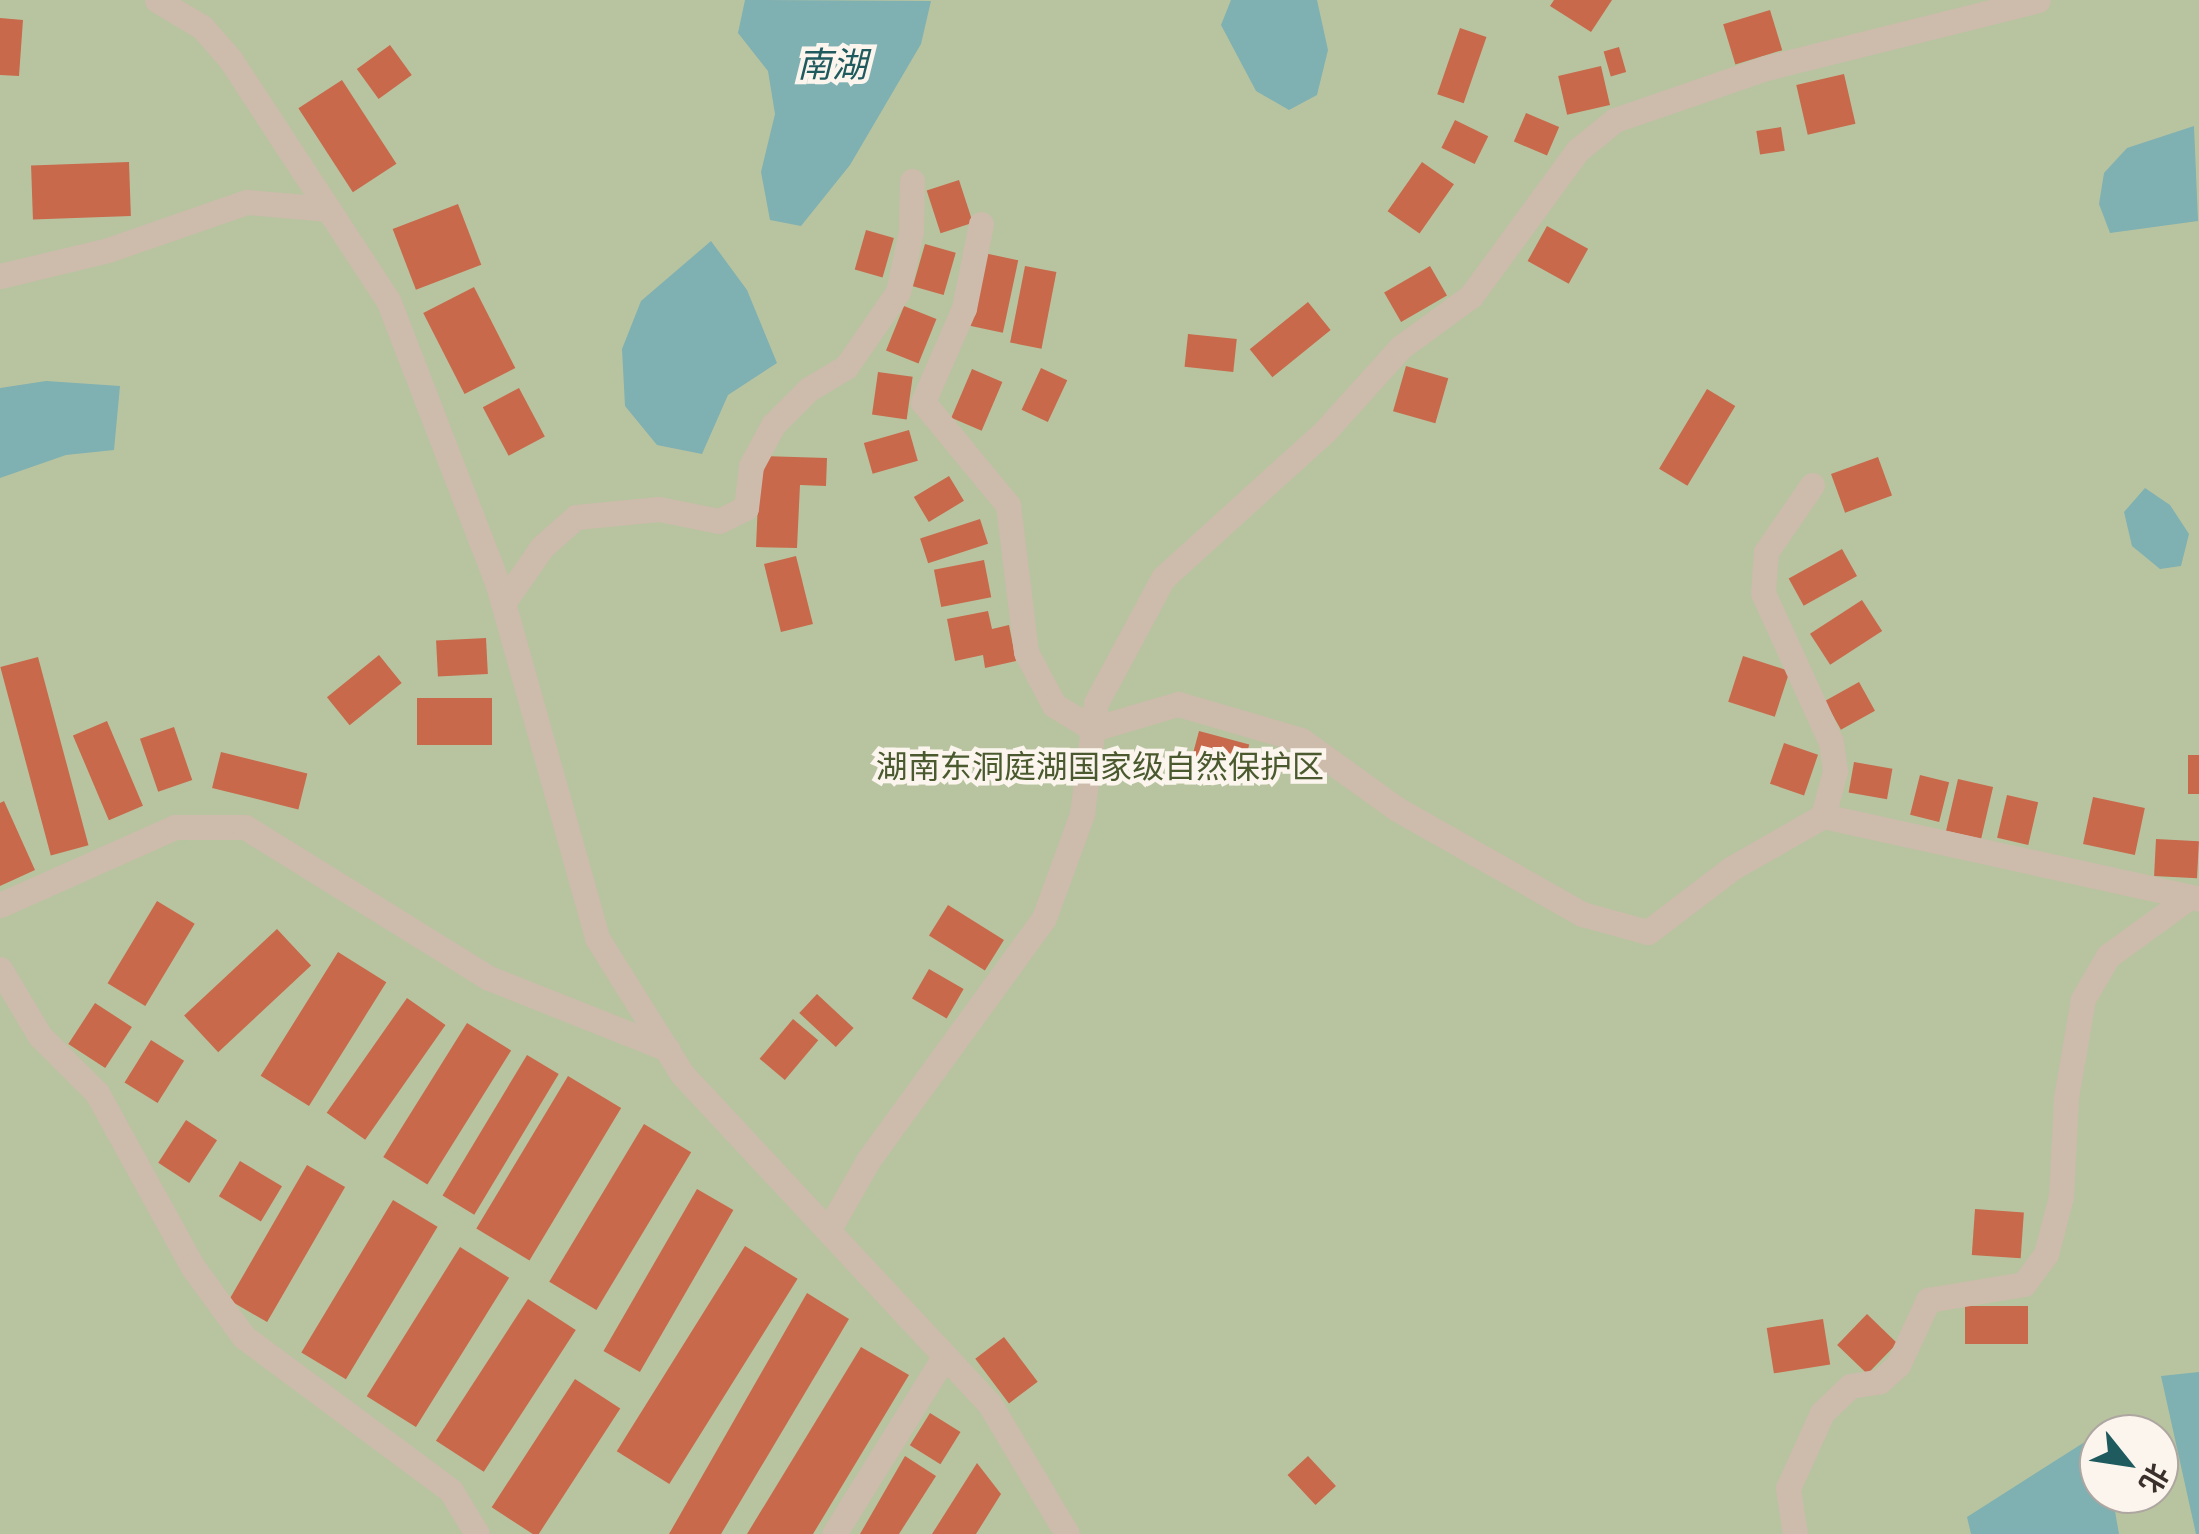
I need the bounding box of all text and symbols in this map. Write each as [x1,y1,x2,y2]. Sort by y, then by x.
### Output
water label: 南湖 [797,44,867,86]
park label: 湖南东洞庭湖国家级自然保护区 [876,748,1324,786]
north arrow [2079,1414,2179,1514]
text: 北 [2132,1458,2175,1499]

